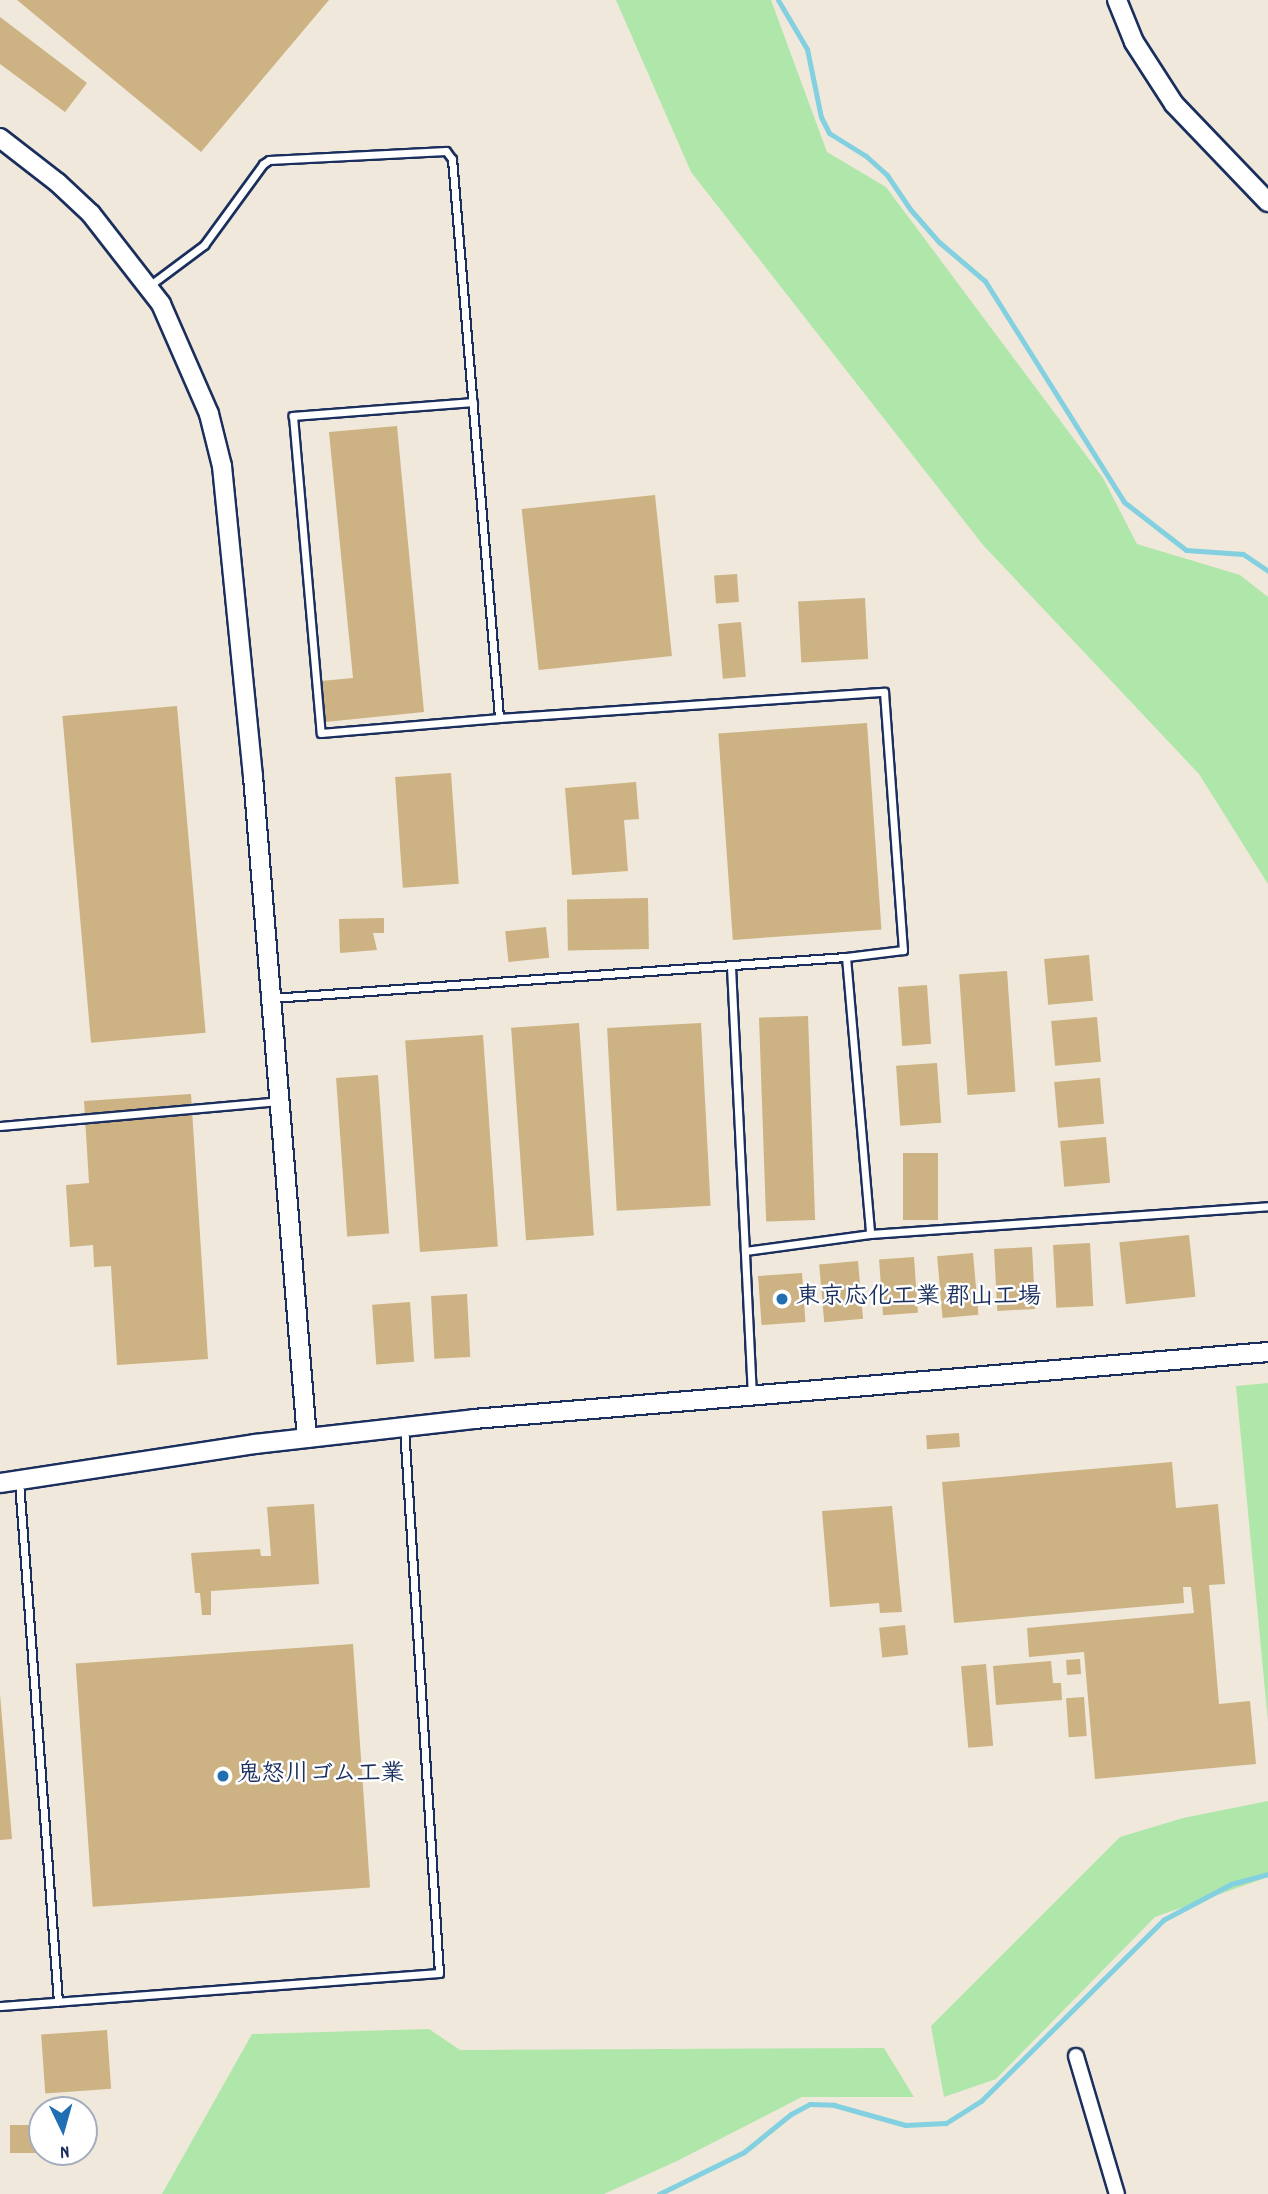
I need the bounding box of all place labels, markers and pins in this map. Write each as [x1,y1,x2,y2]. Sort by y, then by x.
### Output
place label: 東京応化工業 郡山工場 [796,1285,1041,1313]
marker: 東京応化工業 郡山工場 [774,1291,790,1307]
place label: 鬼怒川ゴム工業 [237,1762,405,1790]
marker: 鬼怒川ゴム工業 [215,1768,231,1784]

